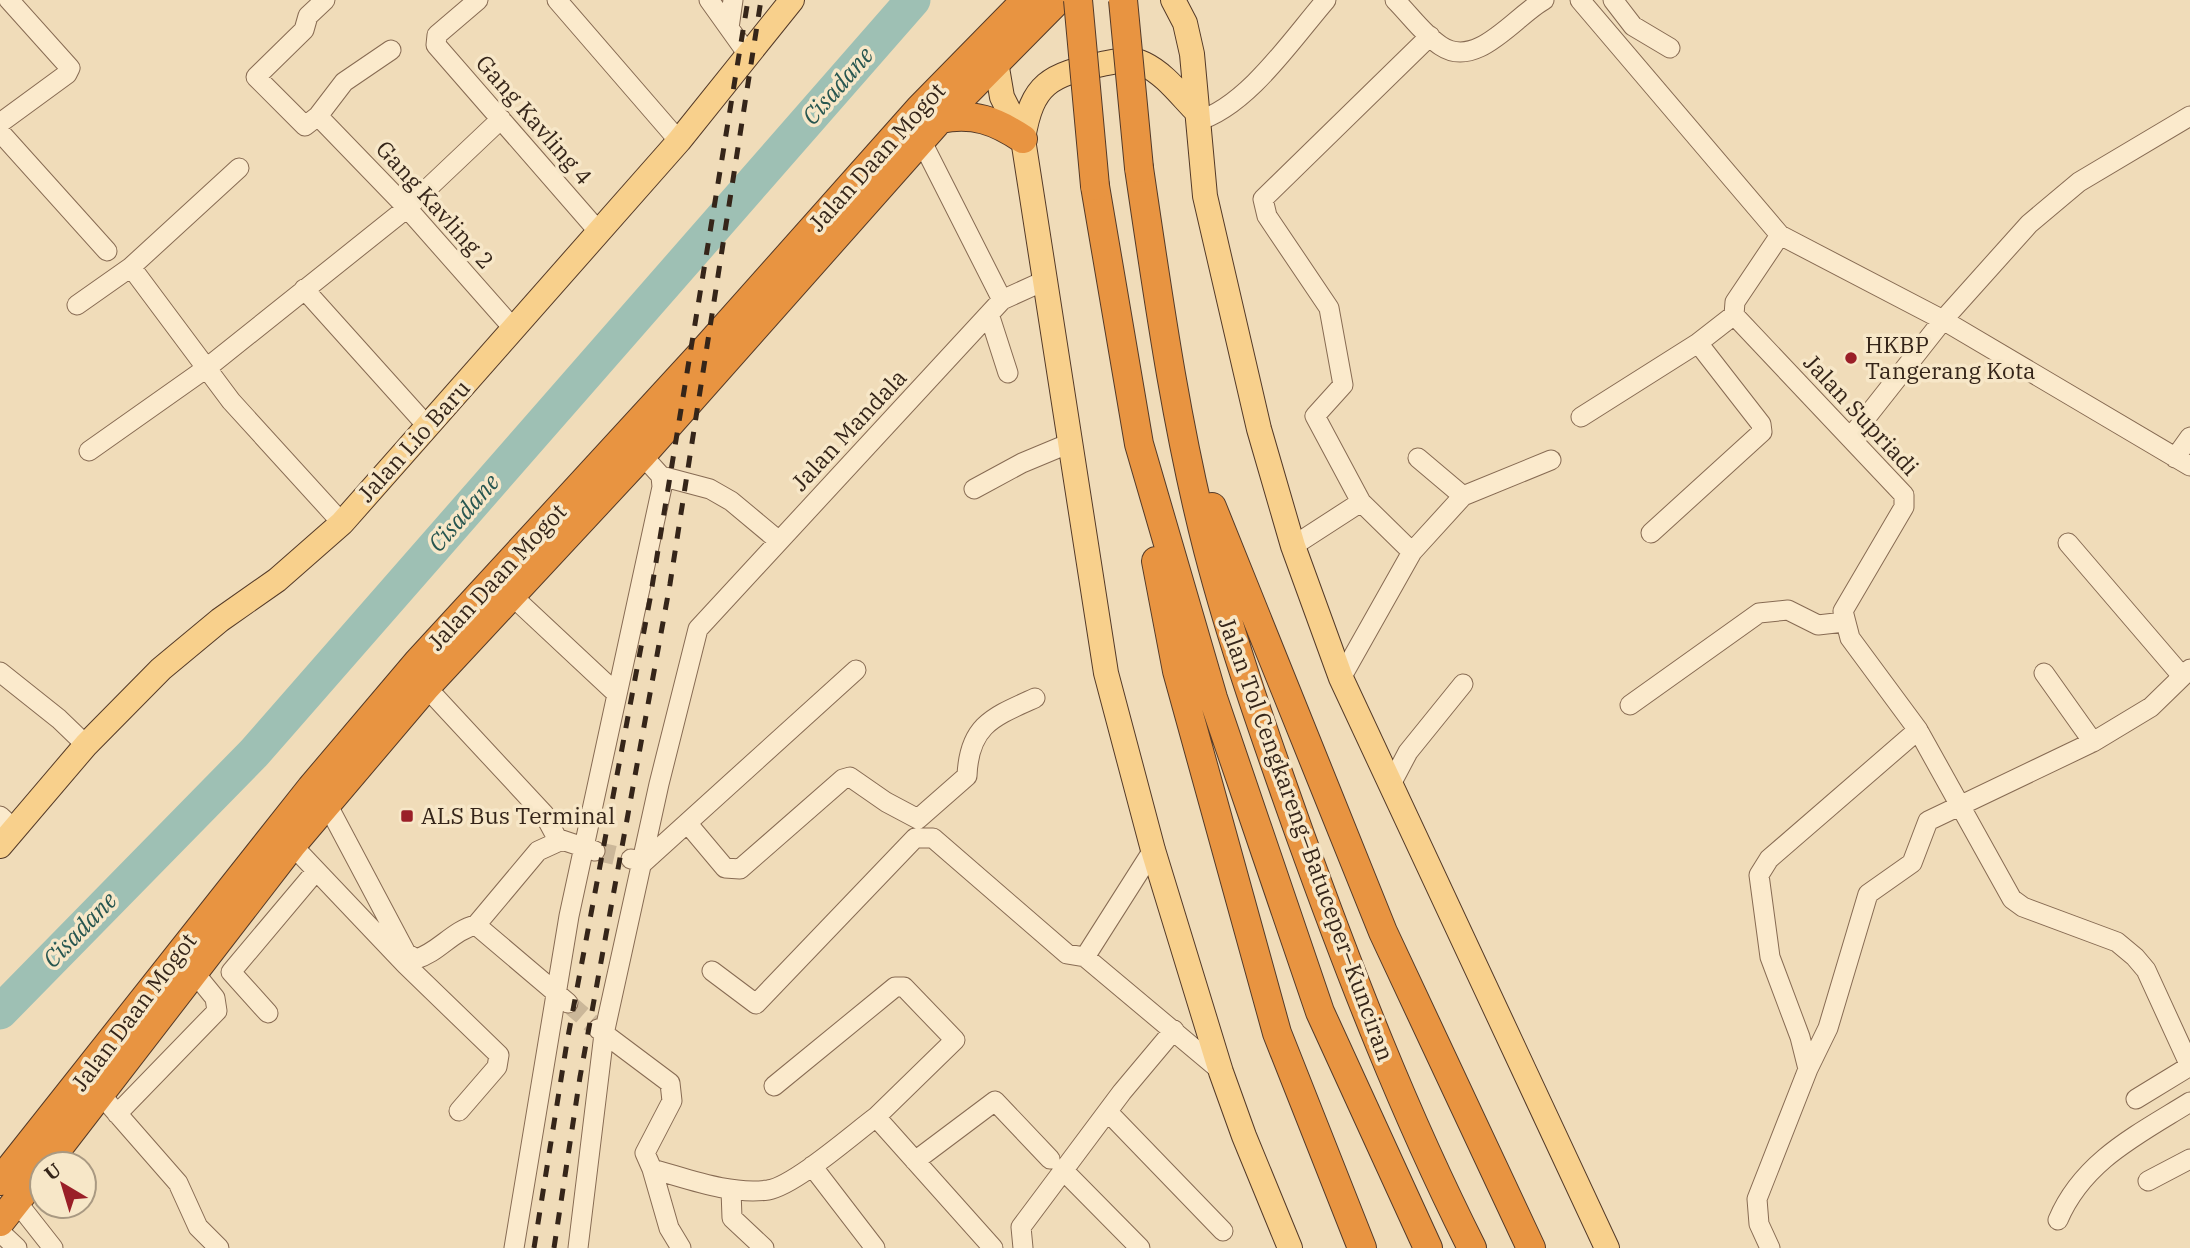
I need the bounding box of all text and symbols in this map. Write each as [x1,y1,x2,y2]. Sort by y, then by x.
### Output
water label: Cisadane [794,39,880,131]
street label: Gang Kavling 4 [470,48,600,191]
street label: Jalan Daan Mogot [801,76,951,237]
street label: Gang Kavling 2 [370,134,501,275]
place label: HKBP Tangerang Kota [1865,329,2036,385]
street label: Jalan Supriadi [1798,347,1926,481]
marker: HKBP Tangerang Kota [1843,350,1859,366]
street label: Jalan Mandala [784,362,912,497]
street label: Jalan Lio Baru [350,373,476,508]
water label: Cisadane [420,466,506,558]
street label: Jalan Daan Mogot [420,496,572,656]
street label: Jalan Tol Cengkareng–Batuceper–Kunciran [1212,613,1401,1065]
place label: ALS Bus Terminal [421,800,615,830]
marker: ALS Bus Terminal [399,808,415,824]
water label: Cisadane [35,884,124,974]
street label: Jalan Daan Mogot [64,926,202,1096]
north arrow [28,1150,98,1220]
text: U [39,1158,66,1186]

